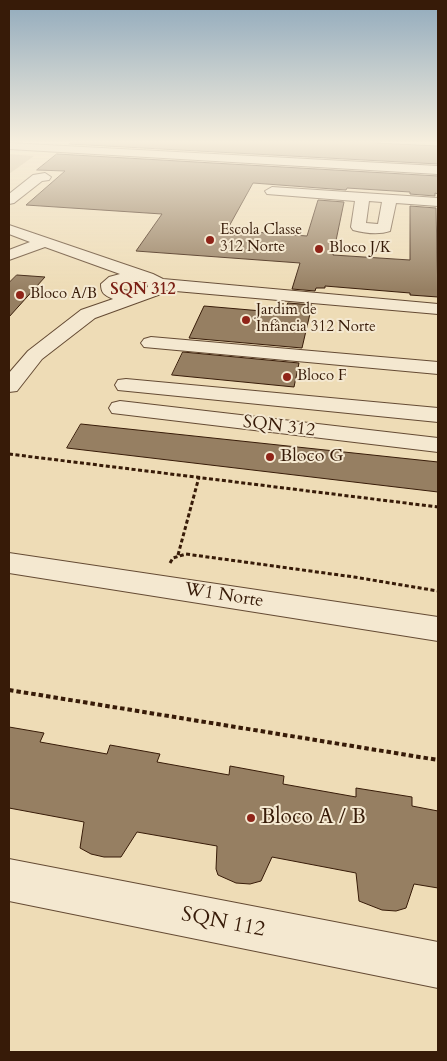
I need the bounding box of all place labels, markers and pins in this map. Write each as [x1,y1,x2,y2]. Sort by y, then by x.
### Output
place label: Escola Classe 312 Norte [220,222,302,257]
marker: Escola Classe 312 Norte [204,234,216,246]
place label: Bloco J/K [329,240,391,258]
marker: Bloco J/K [313,243,325,255]
place label: Bloco A/B [30,286,97,304]
marker: Bloco A/B [14,289,26,301]
place label: Jardim de Infância 312 Norte [256,302,376,337]
marker: Jardim de Infância 312 Norte [240,314,252,326]
place label: Bloco F [297,368,347,386]
marker: Bloco F [281,371,293,383]
place label: Bloco G [280,446,344,468]
marker: Bloco G [264,451,276,463]
place label: Bloco A / B [261,805,366,831]
marker: Bloco A / B [245,812,257,824]

